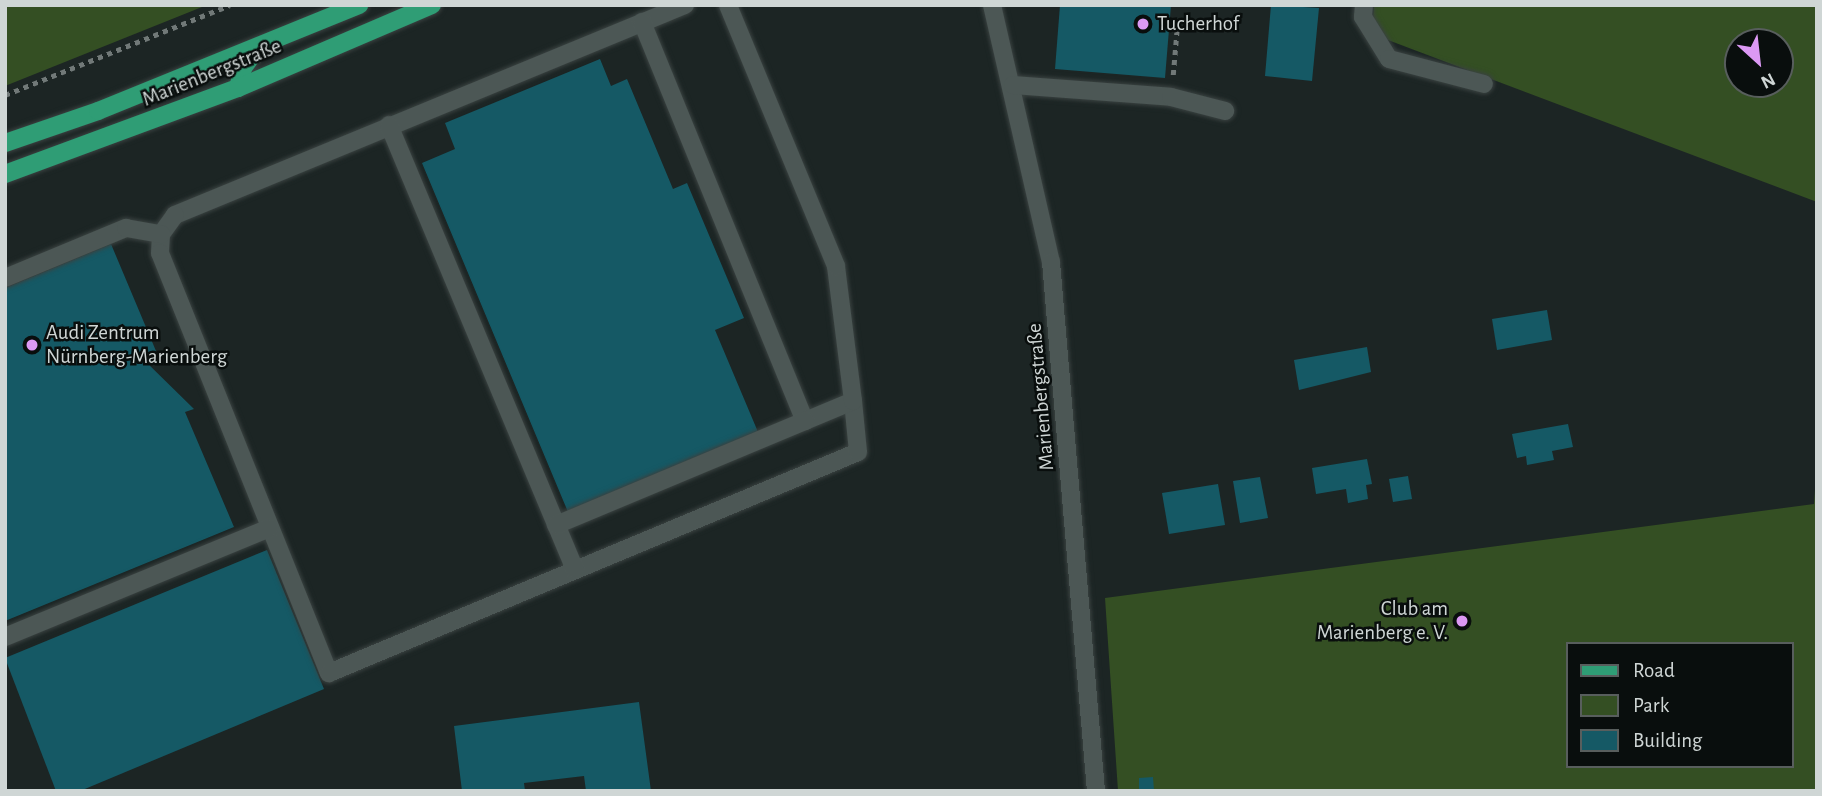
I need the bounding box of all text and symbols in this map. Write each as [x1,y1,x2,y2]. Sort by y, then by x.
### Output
place label: Tucherhof [1157,11,1239,37]
marker: Tucherhof [1135,16,1151,32]
north arrow [1724,28,1794,98]
street label: Marienbergstraße [139,34,285,112]
text: N [1758,69,1778,92]
place label: Audi Zentrum Nürnberg-Marienberg [46,320,227,370]
street label: Marienbergstraße [1022,322,1060,472]
marker: Audi Zentrum Nürnberg-Marienberg [24,337,40,353]
place label: Club am Marienberg e. V. [1317,596,1448,646]
marker: Club am Marienberg e. V. [1454,613,1470,629]
legend [1566,642,1794,768]
text: Road [1633,660,1675,681]
text: Park [1633,695,1669,716]
text: Building [1633,730,1702,751]

